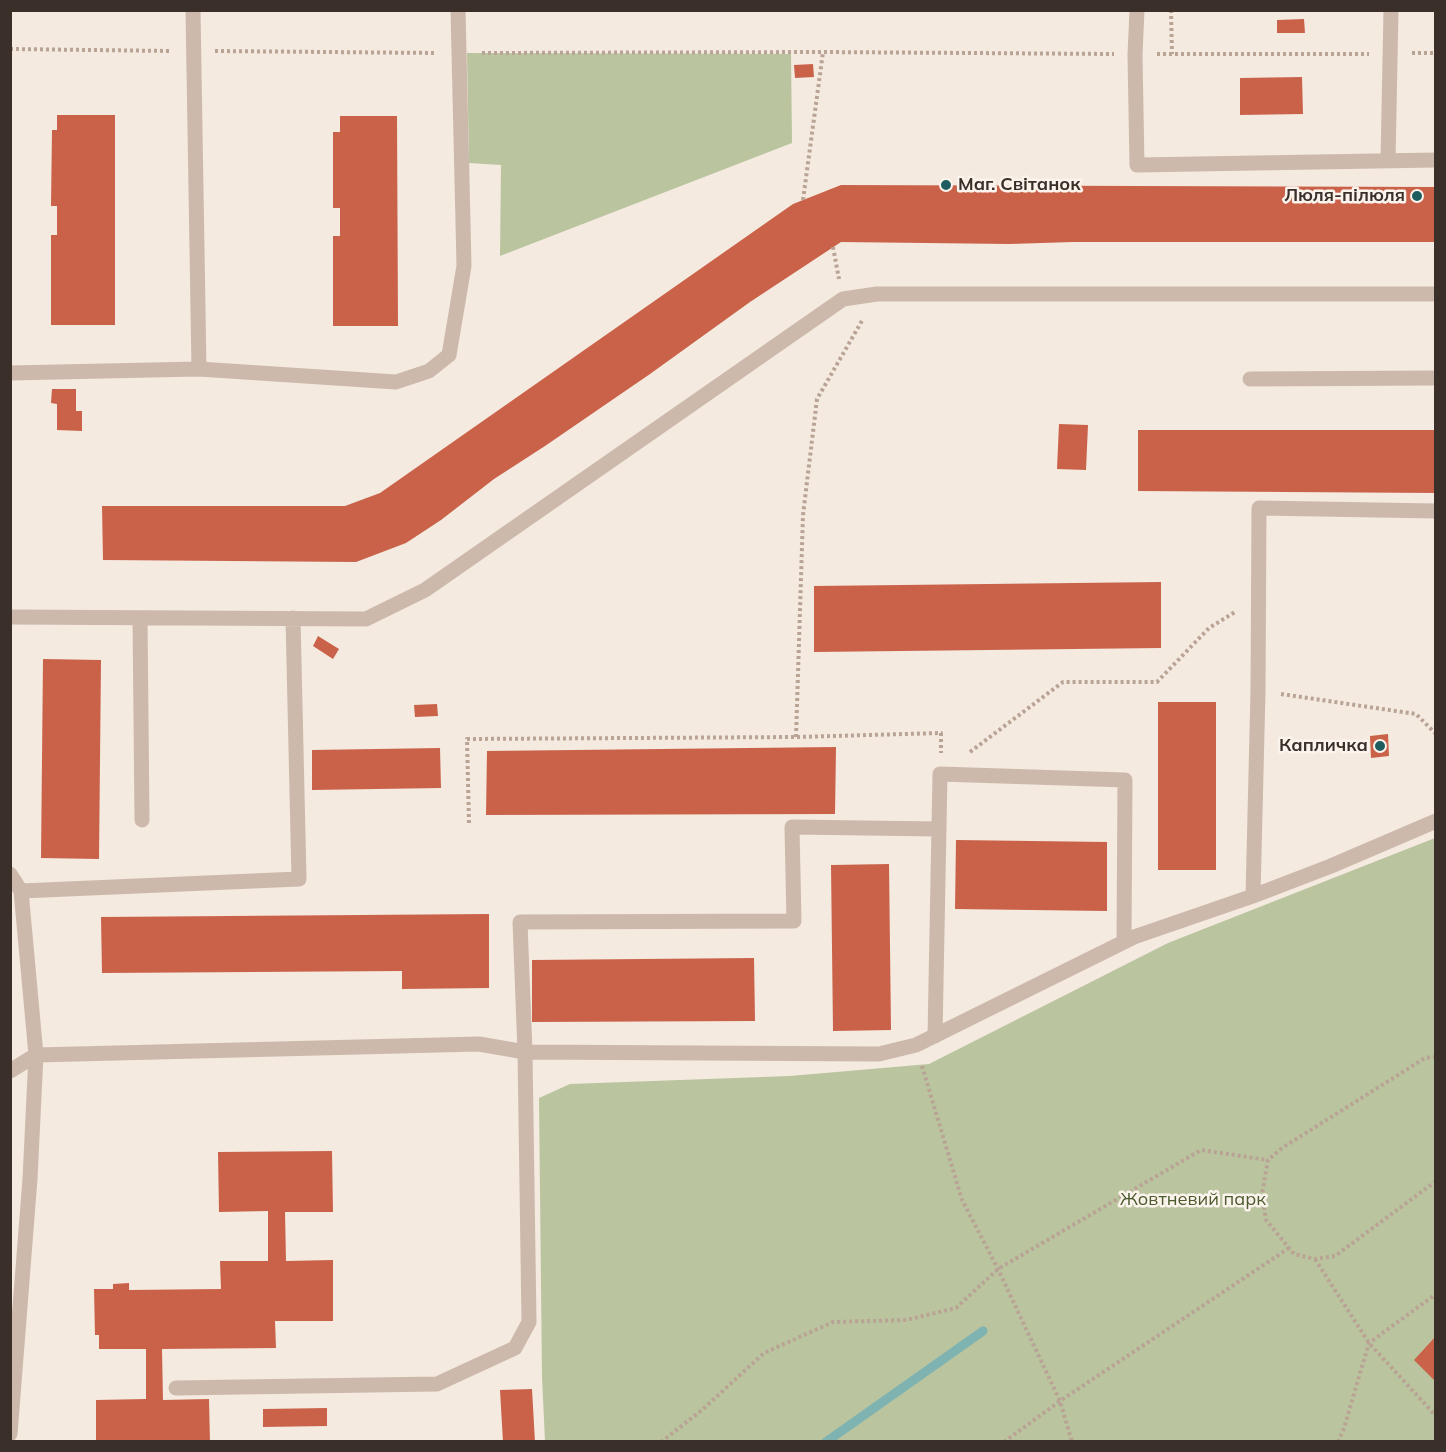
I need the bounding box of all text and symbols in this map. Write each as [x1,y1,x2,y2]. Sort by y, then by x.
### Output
place label: Маг. Світанок [958,174,1080,196]
marker: Маг. Світанок [939,178,953,192]
place label: Люля-пілюля [1284,185,1405,207]
marker: Люля-пілюля [1410,189,1424,203]
place label: Капличка [1279,735,1368,757]
marker: Капличка [1373,739,1387,753]
park label: Жовтневий парк [1120,1189,1266,1211]

